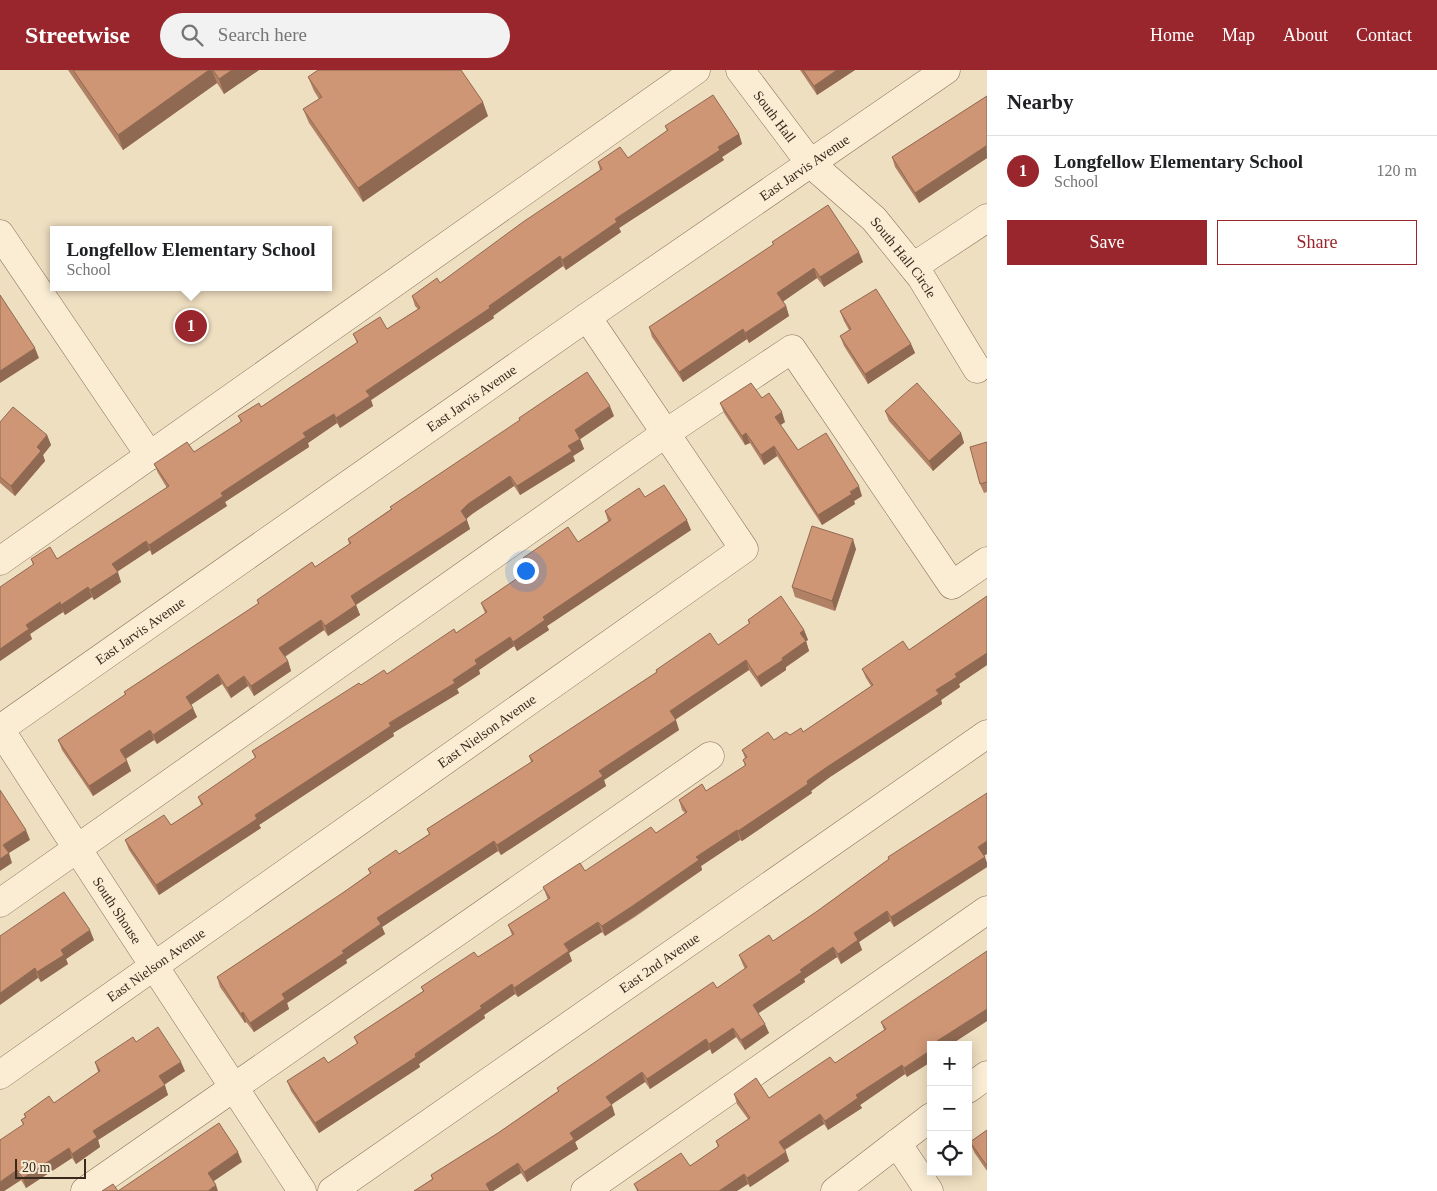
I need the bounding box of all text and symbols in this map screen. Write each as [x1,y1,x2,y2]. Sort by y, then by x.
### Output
search box [160,13,510,58]
icon: search [178,21,206,49]
text: Streetwise [25,22,130,48]
text: Search here [218,24,307,45]
text: Home [1150,25,1194,45]
text: Map [1222,25,1255,45]
text: About [1283,25,1328,45]
text: Contact [1356,25,1412,45]
street label: South Hall [751,88,799,145]
text: Nearby [1007,90,1074,114]
street label: East Jarvis Avenue [757,131,852,204]
text: Longfellow Elementary School [1054,151,1303,172]
text: 1 [1019,162,1027,179]
text: 120 m [1377,162,1417,179]
text: School [1054,173,1098,190]
street label: South Hall Circle [868,214,939,300]
button: Save [1007,220,1207,265]
button: Share [1217,220,1417,265]
popup [50,226,332,291]
text: Longfellow Elementary School [66,239,316,260]
text: School [66,261,111,278]
pin: 1 [175,307,207,345]
street label: East Jarvis Avenue [424,362,519,435]
your location [513,558,539,584]
street label: East Jarvis Avenue [92,594,187,667]
street label: East Nielson Avenue [435,691,539,771]
street label: South Shouse [90,874,145,946]
street label: East Nielson Avenue [104,925,208,1004]
street label: East 2nd Avenue [616,930,702,996]
map controls [927,1041,972,1176]
button: + [927,1041,972,1086]
button: − [927,1086,972,1131]
button: locate [927,1131,972,1176]
scale bar [15,1156,86,1179]
text: 20 m [22,1160,50,1175]

